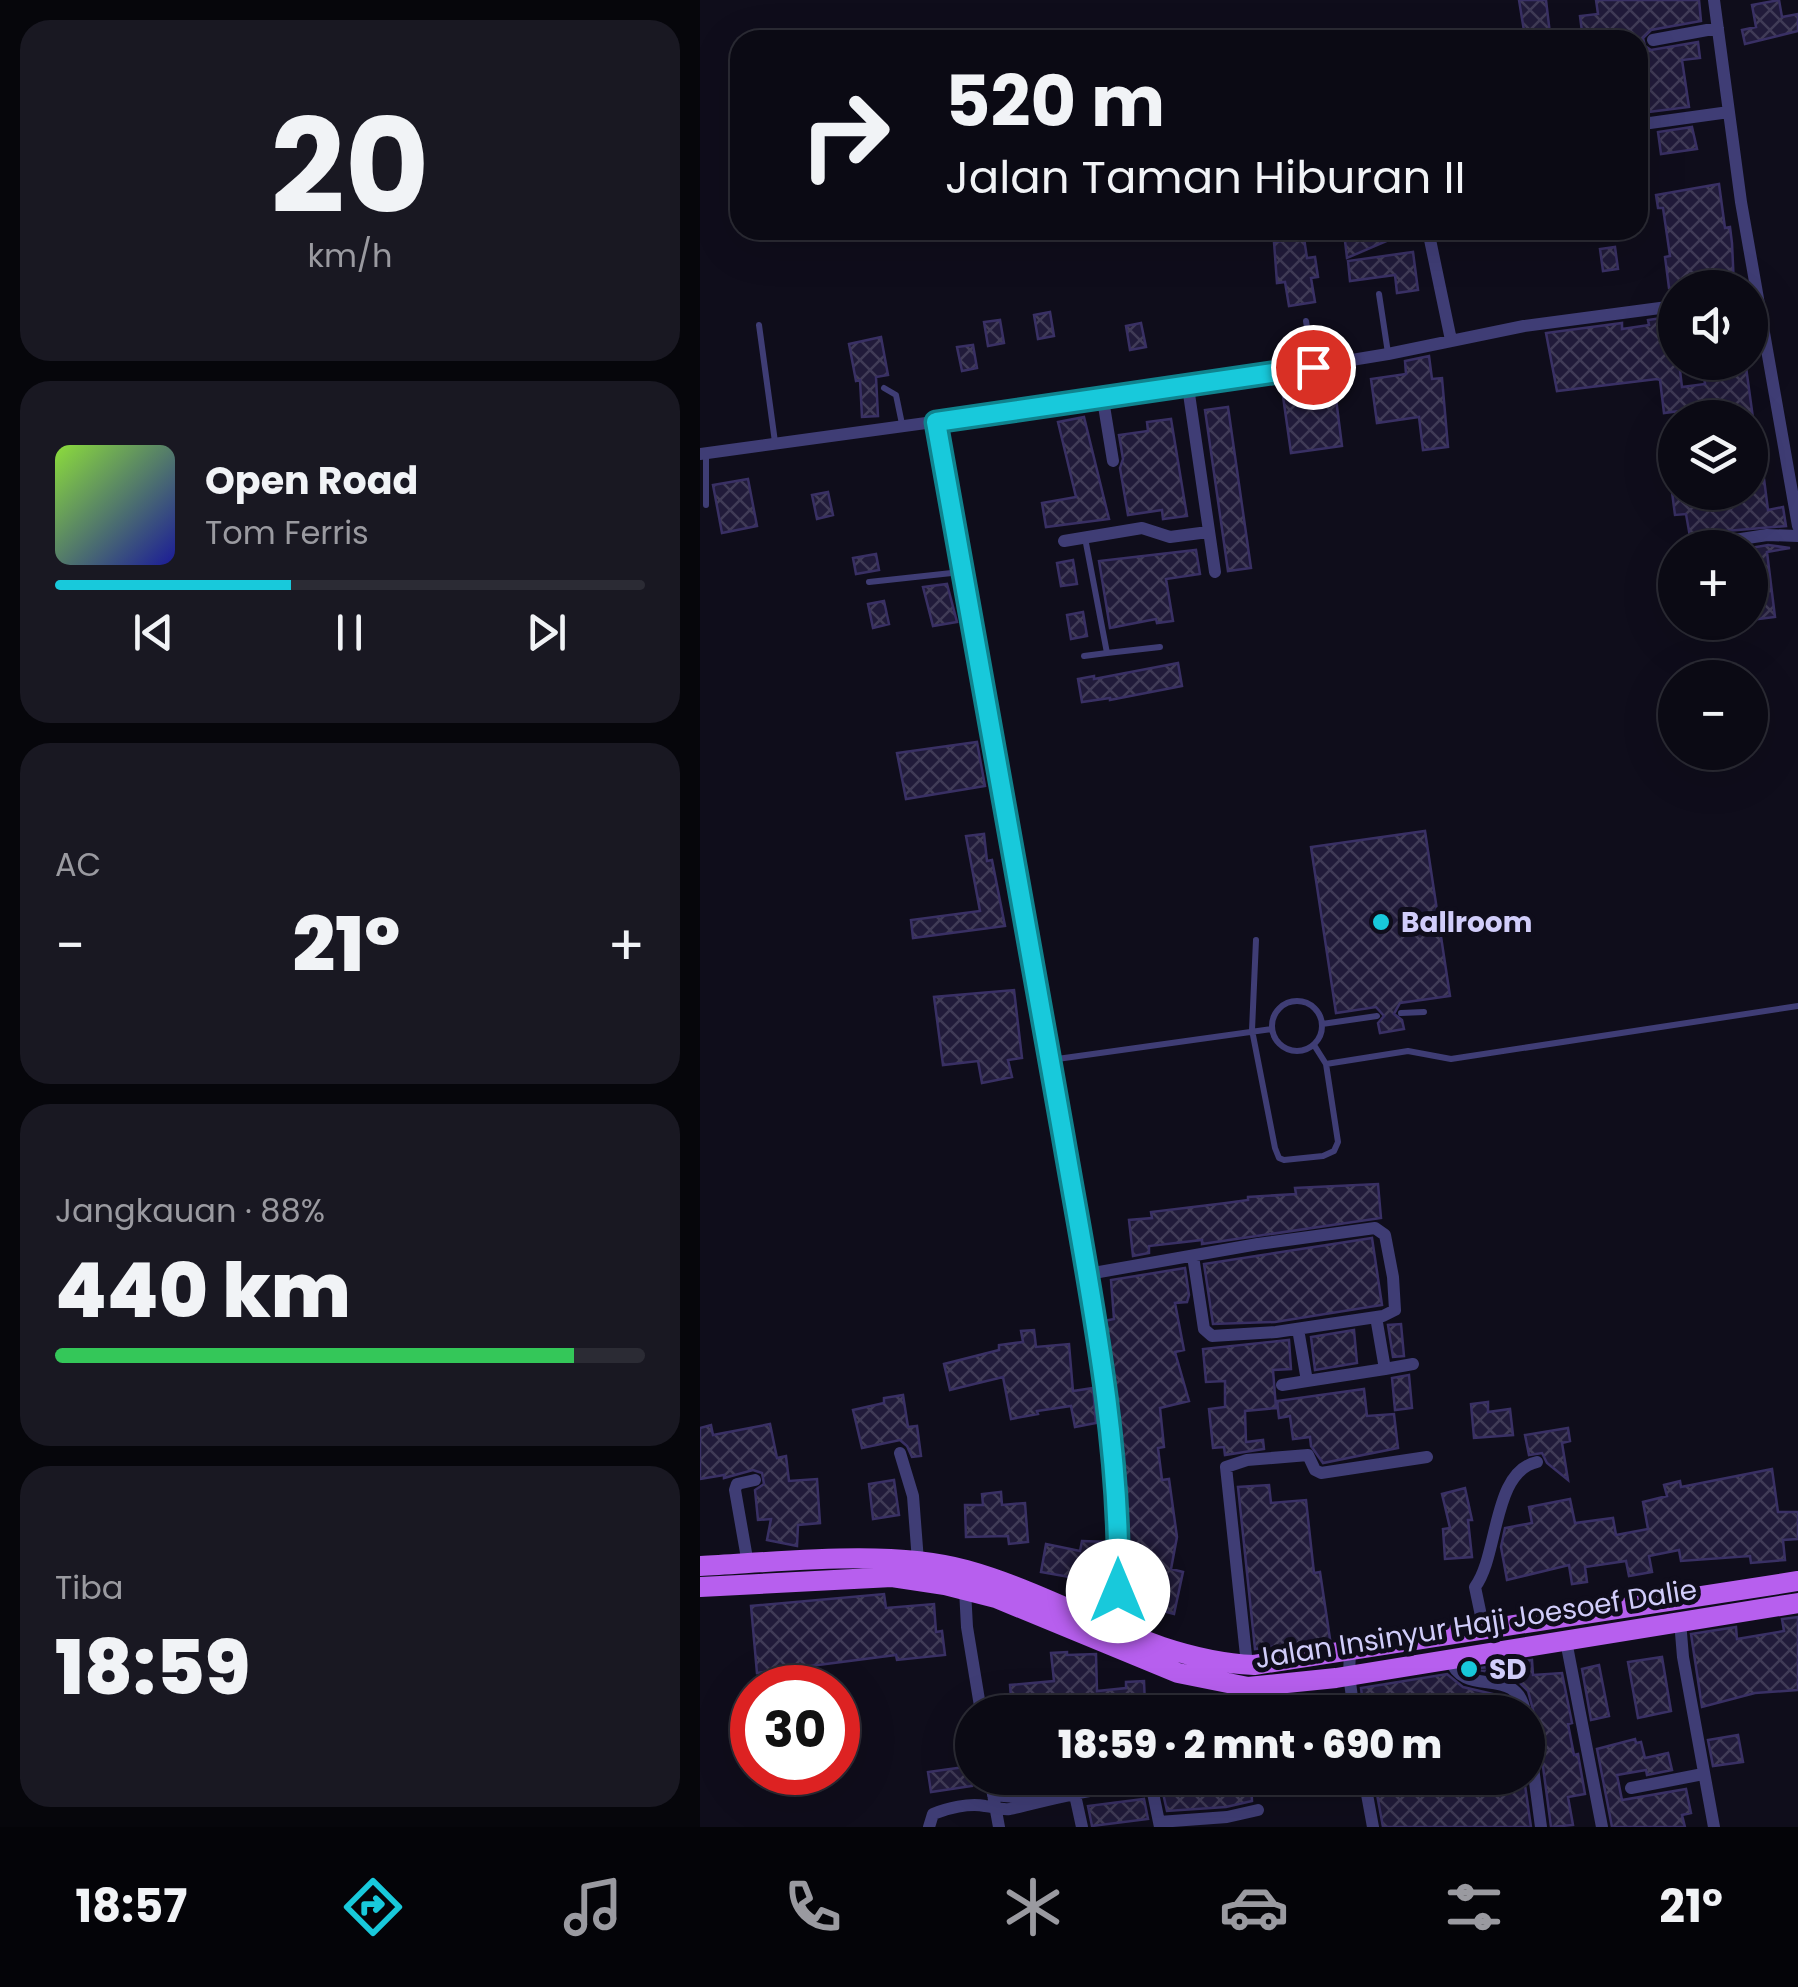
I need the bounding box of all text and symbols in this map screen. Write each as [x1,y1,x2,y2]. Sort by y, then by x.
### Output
text: 520 m [945,52,1165,151]
icon: right [780,70,910,200]
text: 20 [271,75,430,258]
text: Jalan Taman Hiburan II [945,146,1466,209]
text: km/h [307,233,393,278]
map controls [1658,270,1768,770]
button: sound [1658,270,1768,380]
pin [1271,325,1356,410]
icon: arrive [1286,340,1341,395]
button: layers [1658,400,1768,510]
text: Open Road [205,454,418,507]
text: Tom Ferris [205,510,369,555]
button: + [1658,530,1768,640]
icon: previous [126,605,181,660]
icon: pause [322,605,377,660]
icon: next [519,605,574,660]
button: − [1658,660,1768,770]
text: AC [55,842,101,887]
text: 21° [293,892,400,997]
place label: Ballroom [1401,903,1532,942]
text: − [55,907,85,984]
text: + [607,907,645,984]
marker: Ballroom [1370,911,1392,933]
text: Jangkauan · 88% [55,1188,325,1233]
text: 440 km [55,1238,351,1343]
position arrow [1066,1539,1170,1643]
text: Tiba [55,1565,123,1610]
street label: Jalan Insinyur Haji Joesoef Dalie [1252,1570,1700,1678]
text: 18:59 [55,1615,250,1720]
place label: SD [1489,1650,1527,1689]
marker: SD [1458,1658,1480,1680]
speed limit sign: 30 [730,1665,860,1795]
text: 18:59 · 2 mnt · 690 m [1058,1718,1442,1771]
icon: directions [338,1872,408,1942]
icon: music [558,1872,628,1942]
icon: phone [778,1872,848,1942]
icon: climate [998,1872,1068,1942]
icon: car [1219,1872,1289,1942]
icon: filters [1439,1872,1509,1942]
text: 18:57 [75,1875,187,1938]
text: 21° [1659,1875,1723,1938]

